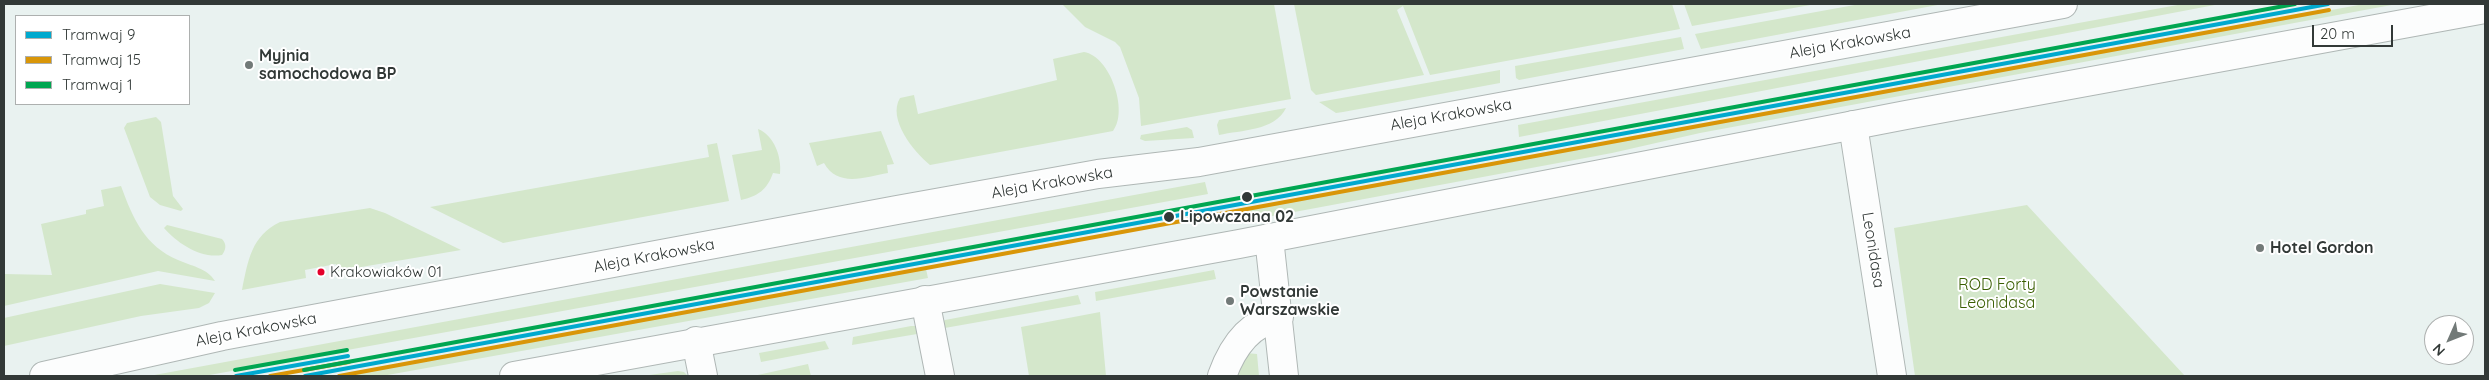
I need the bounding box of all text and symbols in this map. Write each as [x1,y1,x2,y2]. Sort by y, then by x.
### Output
legend [15,15,190,105]
scale bar [2314,15,2395,47]
street label: Aleja Krakowska [1788,23,1912,63]
text: 20 m [2320,24,2355,43]
text: Tramwaj 9 [62,25,135,44]
place label: Myjnia samochodowa BP [259,46,396,84]
text: Tramwaj 15 [62,50,141,69]
marker: Myjnia samochodowa BP [243,59,255,71]
text: Tramwaj 1 [62,75,133,94]
street label: Aleja Krakowska [1389,95,1513,135]
street label: Aleja Krakowska [990,163,1114,203]
unlabelled marker [1240,190,1254,204]
place label: Lipowczana 02 [1180,207,1294,227]
marker: Lipowczana 02 [1162,210,1176,224]
street label: Leonidasa [1858,211,1888,289]
street label: Aleja Krakowska [592,235,716,277]
place label: Hotel Gordon [2270,238,2373,258]
marker: Hotel Gordon [2254,242,2266,254]
place label: Krakowiaków 01 [330,263,442,281]
marker: Krakowiaków 01 [316,267,326,277]
park label: ROD Forty Leonidasa [1958,275,2036,313]
place label: Powstanie Warszawskie [1240,282,1340,320]
marker: Powstanie Warszawskie [1224,295,1236,307]
street label: Aleja Krakowska [194,309,318,351]
north arrow [2424,315,2474,365]
text: N [2429,340,2449,360]

